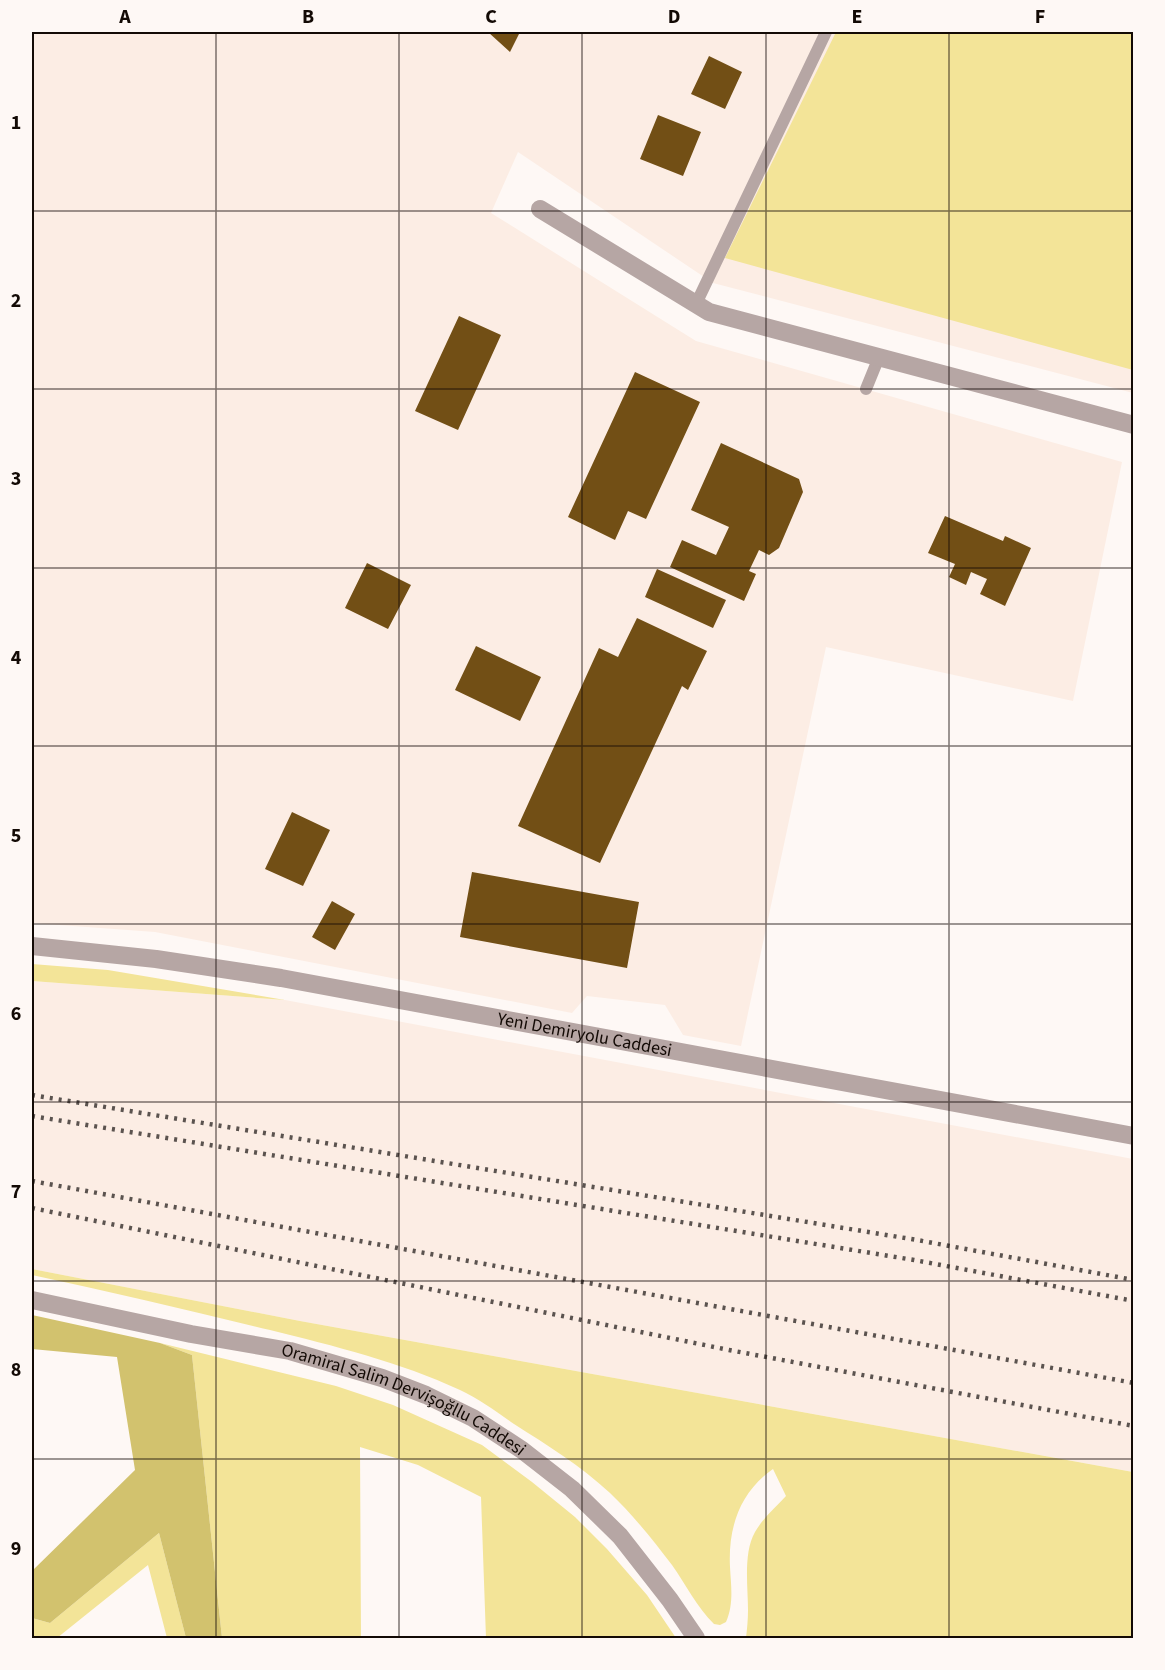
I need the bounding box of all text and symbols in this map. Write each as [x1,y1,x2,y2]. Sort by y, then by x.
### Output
text: A [118,3,131,31]
text: B [302,3,314,31]
text: C [485,3,497,31]
text: D [668,3,680,31]
text: E [852,3,862,31]
text: F [1035,3,1045,31]
text: 1 [11,109,21,137]
text: 2 [11,287,21,315]
text: 3 [11,465,21,493]
text: 4 [11,644,22,672]
text: 5 [11,822,21,850]
text: 6 [11,1000,21,1028]
street label: Yeni Demiryolu Caddesi [494,1006,674,1063]
text: 7 [11,1178,21,1206]
street label: Oramiral Salim Dervişoğllu Caddesi [280,1337,531,1461]
text: 8 [11,1356,21,1384]
text: 9 [11,1535,21,1563]

